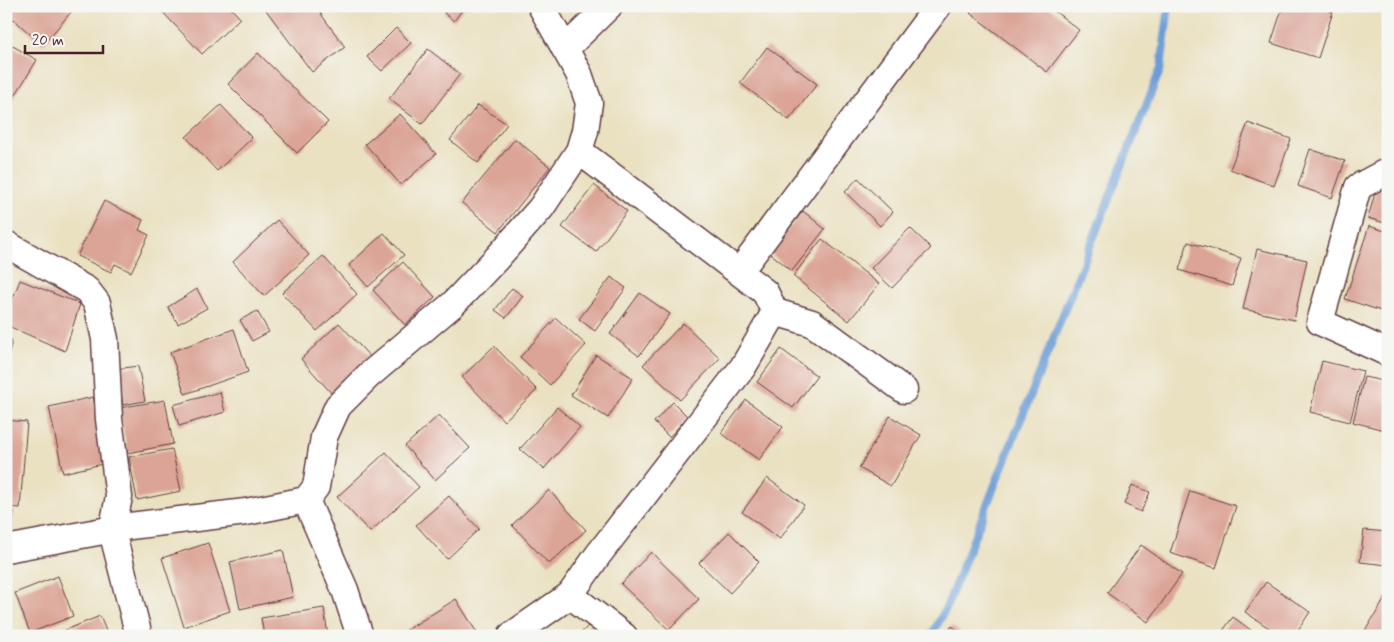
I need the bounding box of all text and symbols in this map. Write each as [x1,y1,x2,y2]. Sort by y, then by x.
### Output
scale bar [25,22,102,54]
text: 20 m [32,31,64,51]

